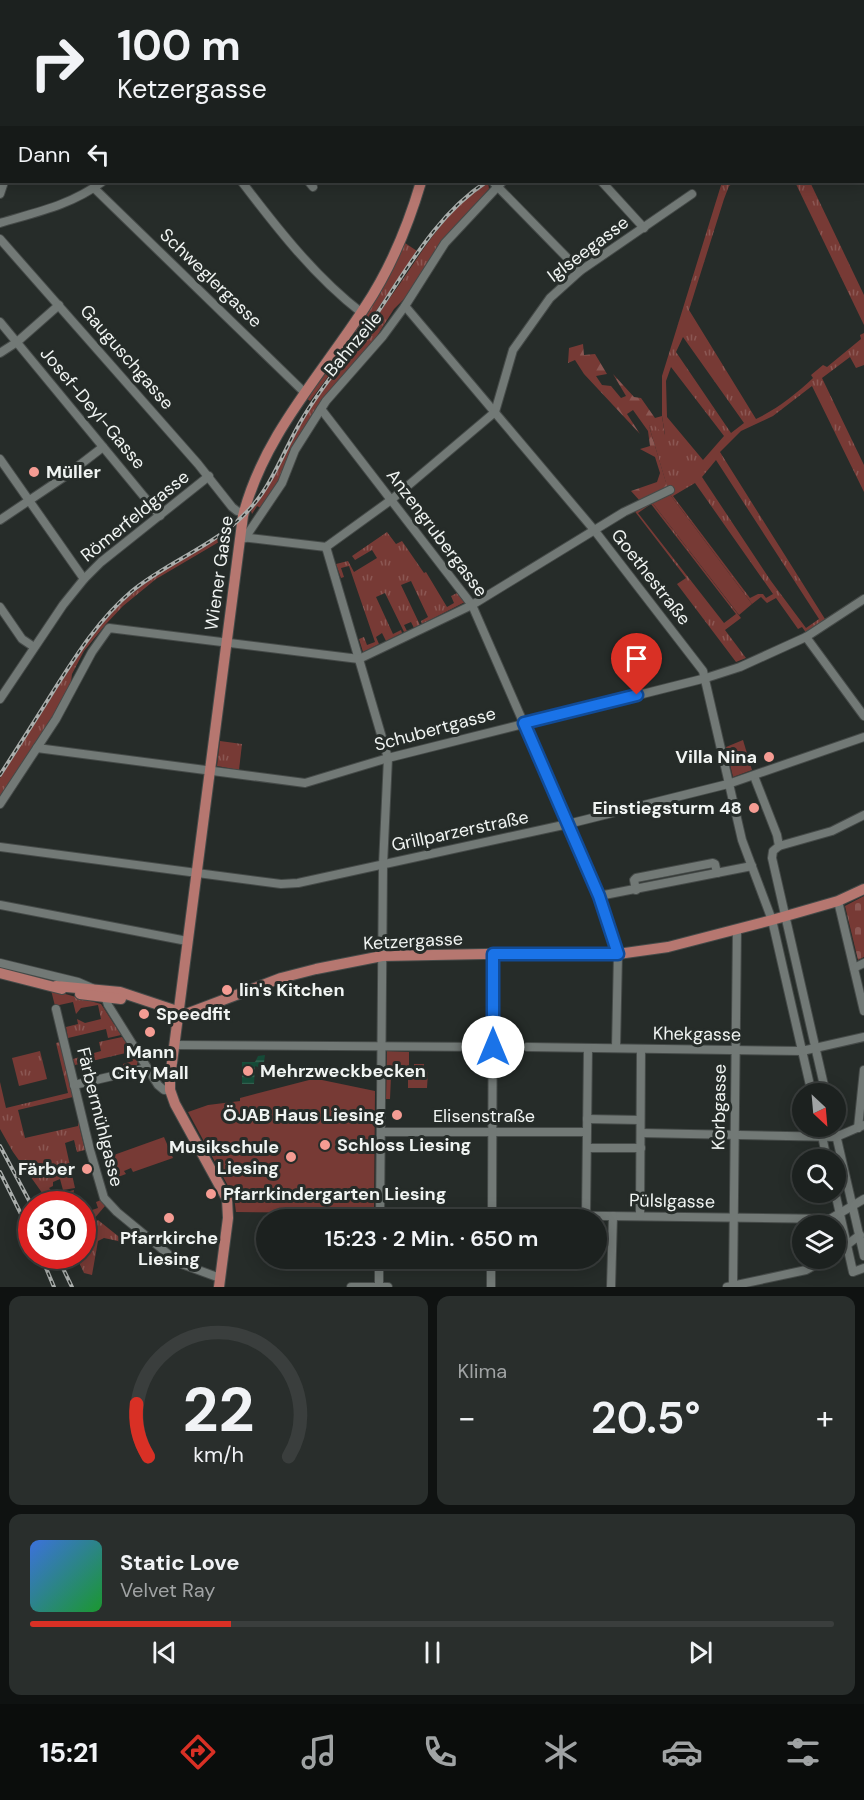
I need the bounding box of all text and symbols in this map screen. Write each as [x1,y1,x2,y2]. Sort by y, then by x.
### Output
text: 100 m [117,18,241,73]
icon: right [18,24,96,102]
text: Ketzergasse [117,71,267,106]
icon: left [82,138,115,171]
text: Dann [18,140,70,169]
street label: Iglseegasse [543,211,633,287]
street label: Schweglergasse [155,223,267,333]
street label: Gauguschgasse [75,299,179,415]
street label: Bahnzeile [319,306,387,382]
street label: Josef-Deyl-Gasse [35,342,151,474]
place label: Müller [46,460,101,484]
street label: Anzengrubergasse [381,464,493,602]
marker: Müller [27,465,41,479]
street label: Römerfeldgasse [76,465,194,567]
street label: Wiener Gasse [199,514,239,632]
street label: Goethestraße [606,524,696,630]
pin [611,633,662,695]
icon: arrive [620,642,653,675]
street label: Schubertgasse [372,701,498,757]
place label: Villa Nina [675,745,757,769]
marker: Villa Nina [762,750,776,764]
place label: Einstiegsturm 48 [592,796,742,820]
marker: Einstiegsturm 48 [747,801,761,815]
street label: Grillparzerstraße [389,805,531,857]
street label: Ketzergasse [362,926,464,956]
place label: lin's Kitchen [239,978,345,1002]
marker: lin's Kitchen [220,983,234,997]
place label: Speedfit [156,1002,231,1026]
marker: Speedfit [137,1007,151,1021]
position arrow [461,1015,525,1079]
street label: Khekgasse [653,1021,741,1047]
marker: Mann City Mall [143,1025,157,1039]
place label: Mann City Mall [111,1040,189,1085]
street label: Färbermühlgasse [71,1045,129,1189]
place label: Mehrzweckbecken [260,1059,426,1083]
marker: Mehrzweckbecken [241,1064,255,1078]
street label: Korbgasse [706,1064,732,1150]
north arrow [792,1083,846,1137]
map controls [792,1083,846,1269]
place label: ÖJAB Haus Liesing [223,1103,385,1127]
street label: Elisenstraße [433,1104,535,1128]
marker: ÖJAB Haus Liesing [390,1108,404,1122]
place label: Schloss Liesing [337,1133,471,1157]
place label: Musikschule Liesing [169,1135,279,1180]
marker: Schloss Liesing [318,1138,332,1152]
button: search [792,1149,846,1203]
marker: Musikschule Liesing [284,1150,298,1164]
place label: Färber [18,1157,75,1181]
marker: Färber [80,1162,94,1176]
place label: Pfarrkindergarten Liesing [223,1182,446,1206]
marker: Pfarrkindergarten Liesing [204,1187,218,1201]
street label: Pülslgasse [629,1188,715,1214]
speed limit sign: 30 [18,1191,96,1269]
marker: Pfarrkirche Liesing [162,1211,176,1225]
button: layers [792,1215,846,1269]
text: 15:23 · 2 Min. · 650 m [325,1224,538,1253]
place label: Pfarrkirche Liesing [120,1226,218,1271]
text: Klima [458,1358,507,1384]
text: 22 [182,1369,254,1450]
text: 20.5° [591,1388,701,1447]
text: − [458,1396,476,1439]
text: + [816,1396,834,1439]
text: km/h [193,1442,244,1470]
text: Static Love [120,1548,240,1577]
text: Velvet Ray [120,1577,215,1603]
icon: previous [148,1636,181,1669]
icon: pause [416,1636,449,1669]
icon: next [684,1636,717,1669]
icon: directions [177,1731,219,1773]
icon: music [298,1731,340,1773]
icon: phone [419,1731,461,1773]
icon: climate [540,1731,582,1773]
icon: car [661,1731,703,1773]
icon: filters [782,1731,824,1773]
text: 15:21 [40,1735,98,1770]

